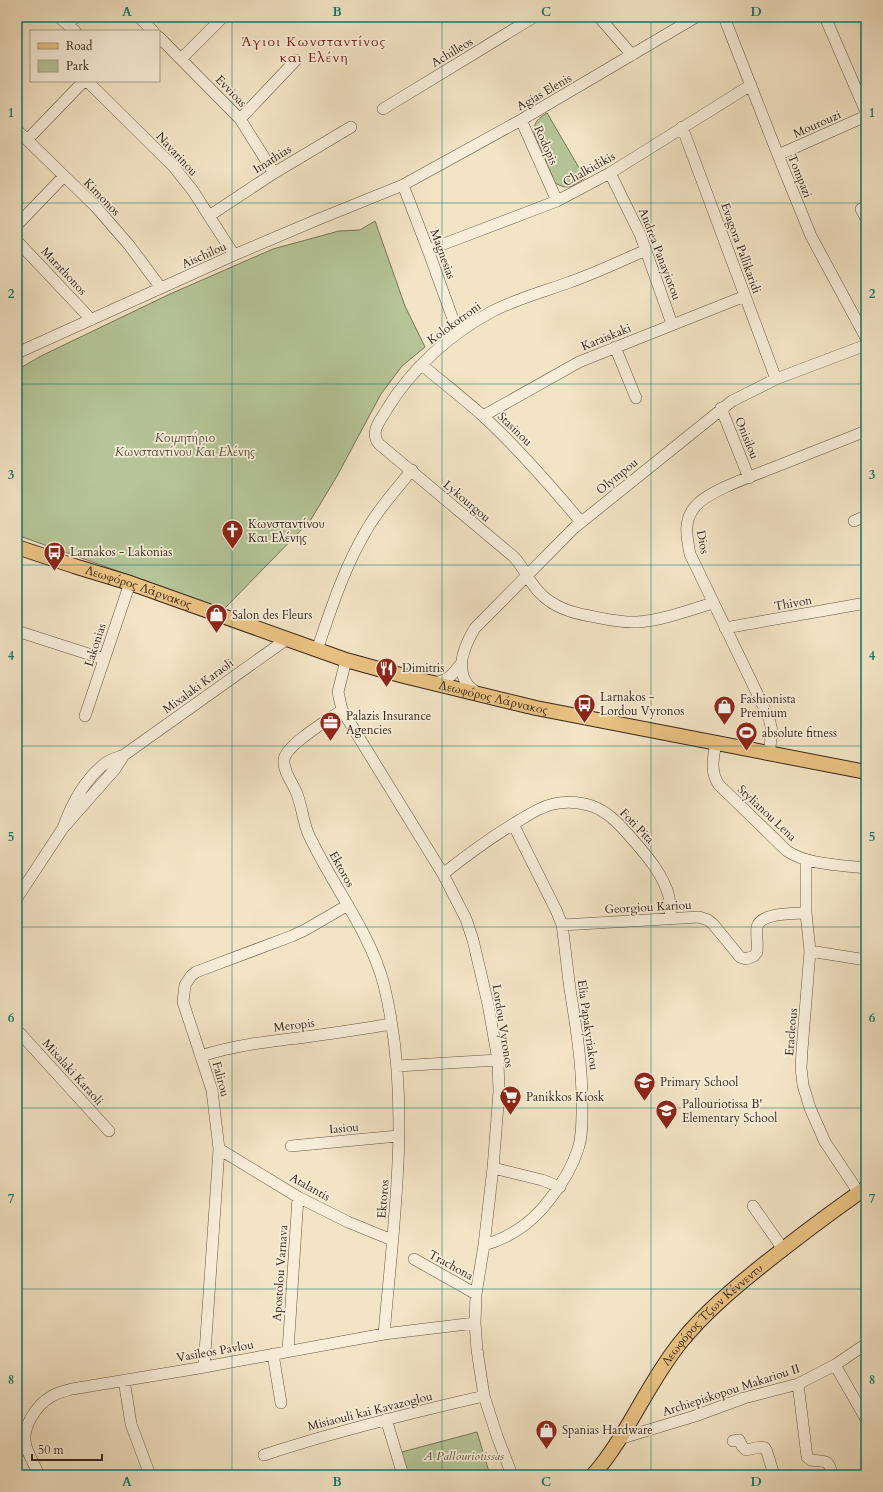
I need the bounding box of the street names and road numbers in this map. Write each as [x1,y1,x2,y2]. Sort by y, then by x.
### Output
street label: Achilleos [428,33,476,71]
street label: Agias Elenis [514,70,574,114]
street label: Evvioas [212,72,250,110]
street label: Mourouzi [791,106,844,142]
street label: Rodopis [530,123,562,167]
street label: Navarinou [153,129,202,180]
street label: Imathias [250,141,294,177]
street label: Chalkidikis [560,148,618,190]
street label: Tompazi [784,152,816,201]
street label: Kimonos [80,175,124,219]
street label: Evagora Pallikaridi [717,200,765,296]
street label: Andrea Panayiotou [635,206,685,303]
street label: Magnesias [427,227,459,281]
street label: Aischilou [179,238,229,272]
street label: Marathonos [38,244,90,298]
street label: Kolokotroni [424,298,485,348]
street label: Karaiskaki [579,320,634,354]
street label: Stasinou [494,409,536,450]
street label: Onisilou [731,415,763,462]
street label: Olympou [593,454,642,498]
street label: Lykourgou [440,476,494,526]
street label: Dios [693,529,713,555]
street label: Λεωφόρος Λάρνακος [83,562,194,612]
street label: Thivon [773,592,813,614]
street label: Lakonias [80,621,110,669]
street label: Mixalaki Karaoli [159,655,237,717]
street label: Λεωφόρος Λάρνακος [437,677,549,718]
street label: Stylianou Lena [734,781,801,845]
street label: Foti Pita [616,805,658,848]
street label: Ektoros [326,848,358,890]
street label: Georgiou Kariou [604,897,692,917]
street label: Elia Papakyriakou [574,979,602,1072]
street label: Lordou Vyronos [489,983,517,1069]
street label: Eracleous [781,1007,801,1057]
street label: Meropis [272,1015,316,1035]
street label: Mixalaki Karaoli [39,1036,107,1109]
street label: Falirou [209,1060,233,1099]
street label: Iasiou [328,1119,360,1137]
street label: Atalantis [287,1169,333,1205]
street label: Ektoros [373,1179,393,1219]
street label: Apostolou Varnava [269,1223,291,1322]
street label: Trachona [426,1246,477,1284]
street label: Λεωφόρος Τζων Κέννεντυ [658,1260,766,1369]
street label: Vasileos Pavlou [175,1336,255,1366]
street label: Archiepiskopou Makariou II [660,1360,802,1420]
street label: Misiaouli kai Kavazoglou [306,1388,435,1434]

